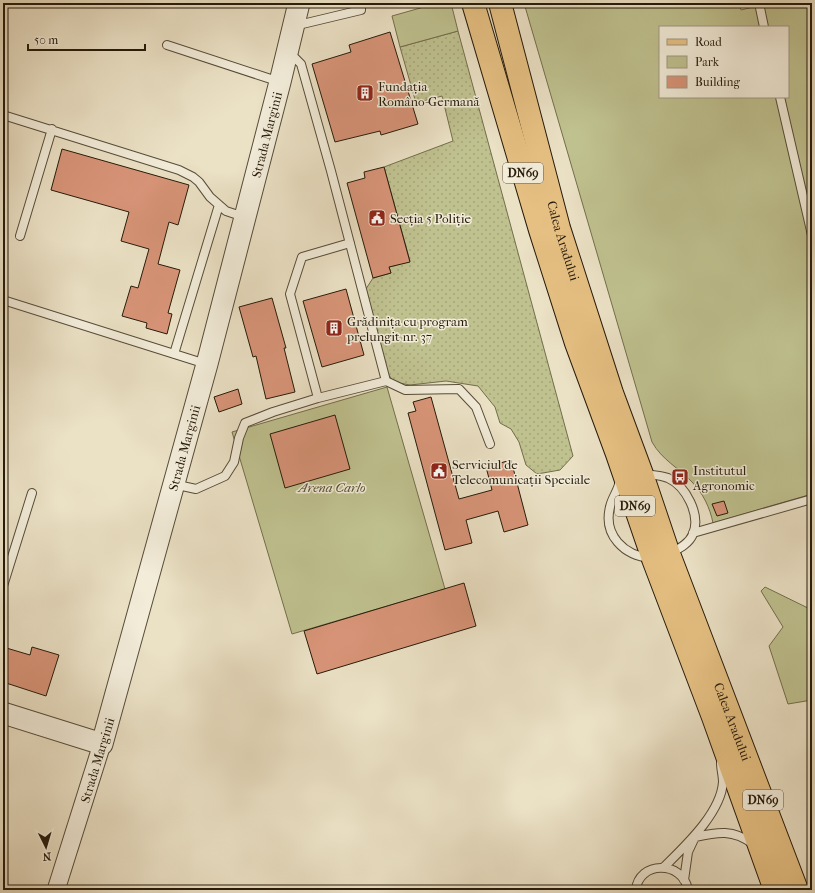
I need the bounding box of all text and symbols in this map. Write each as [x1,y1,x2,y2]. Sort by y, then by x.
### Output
scale bar [28,26,145,52]
legend [659,26,789,98]
text: 50 m [34,33,58,47]
text: Road [695,35,722,49]
text: Park [695,55,720,69]
text: Building [695,75,740,89]
place label: Fundația Româno-Germană [378,79,481,109]
building icon: Fundația Româno-Germană [355,83,375,103]
street label: Strada Marginii [249,90,285,179]
road number: DN69 [503,163,543,183]
street label: Calea Aradului [544,199,582,283]
public building icon: Secția 5 Poliție [367,208,387,228]
place label: Secția 5 Poliție [390,211,471,226]
place label: Grădinița cu program prelungit nr. 37 [346,314,468,344]
building icon: Grădinița cu program prelungit nr. 37 [324,318,344,338]
street label: Strada Marginii [165,403,203,493]
place label: Serviciul de Telecomunicații Speciale [452,457,591,487]
public building icon: Serviciul de Telecomunicații Speciale [429,461,449,481]
place label: Institutul Agronomic [692,463,755,493]
bus stop icon: Institutul Agronomic [670,467,690,487]
park label: Arena Carlo [297,480,366,495]
road number: DN69 [615,496,655,516]
street label: Calea Aradului [711,680,754,763]
street label: Strada Marginii [77,716,118,805]
road number: DN69 [743,790,783,810]
north arrow [26,827,66,867]
text: N [41,850,52,863]

